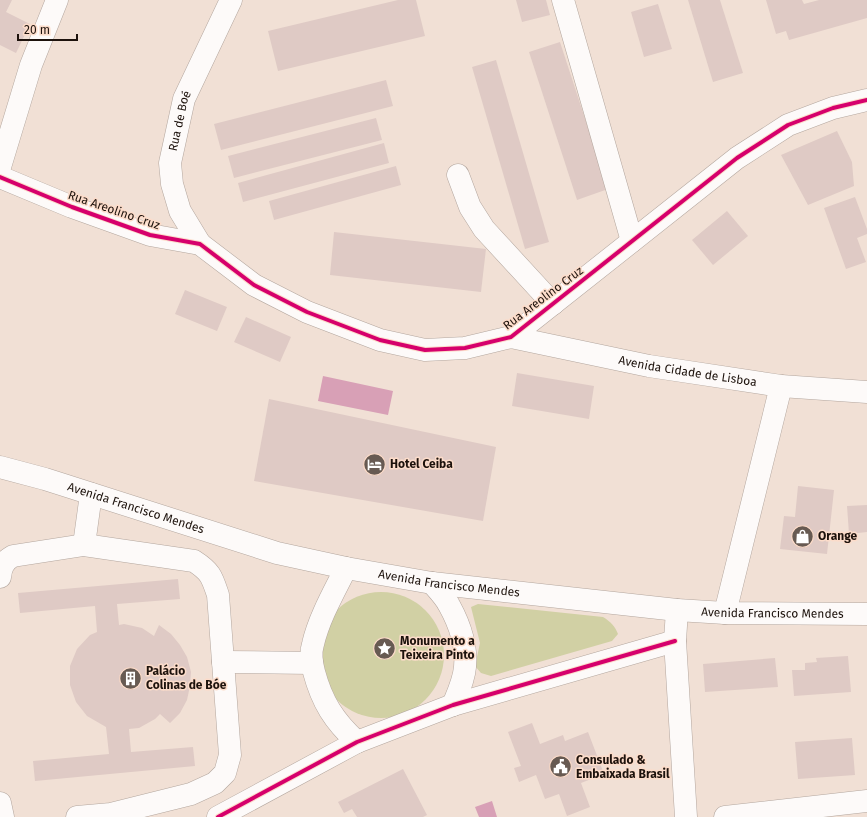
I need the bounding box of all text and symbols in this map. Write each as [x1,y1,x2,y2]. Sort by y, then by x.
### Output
scale bar [18,16,77,42]
text: 20 m [24,23,50,37]
street label: Rua de Boé [166,88,194,152]
street label: Rua Areolino Cruz [66,188,162,232]
street label: Rua Areolino Cruz [500,263,586,333]
street label: Avenida Cidade de Lisboa [617,353,758,389]
hotel icon: Hotel Ceiba [362,451,388,477]
place label: Hotel Ceiba [390,457,453,471]
street label: Avenida Francisco Mendes [66,480,206,536]
shop icon: Orange [789,523,815,549]
place label: Orange [818,529,858,543]
street label: Avenida Francisco Mendes [377,567,521,600]
street label: Avenida Francisco Mendes [701,605,844,621]
place label: Monumento a Teixeira Pinto [400,634,475,662]
place icon: Monumento a Teixeira Pinto [372,635,398,661]
place label: Palácio Colinas de Bóe [146,664,227,692]
building icon: Palácio Colinas de Bóe [117,665,143,691]
place label: Consulado & Embaixada Brasil [576,753,670,781]
public building icon: Consulado & Embaixada Brasil [547,754,573,780]

